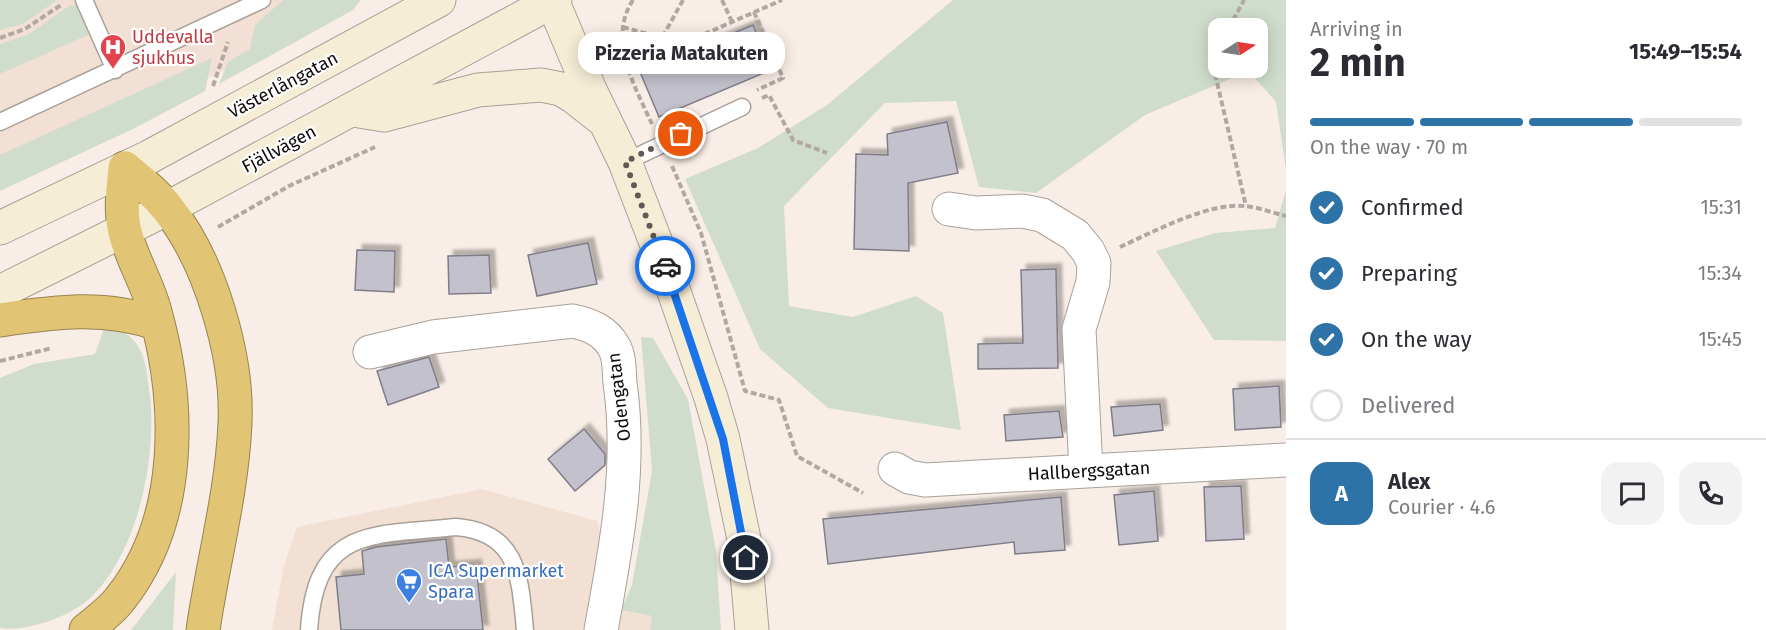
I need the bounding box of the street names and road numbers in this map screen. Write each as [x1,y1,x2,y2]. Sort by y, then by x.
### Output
street label: Västerlångatan [224,47,342,123]
street label: Fjällvägen [238,120,320,178]
street label: Odengatan [603,351,635,443]
street label: Hallbergsgatan [1027,457,1151,485]

